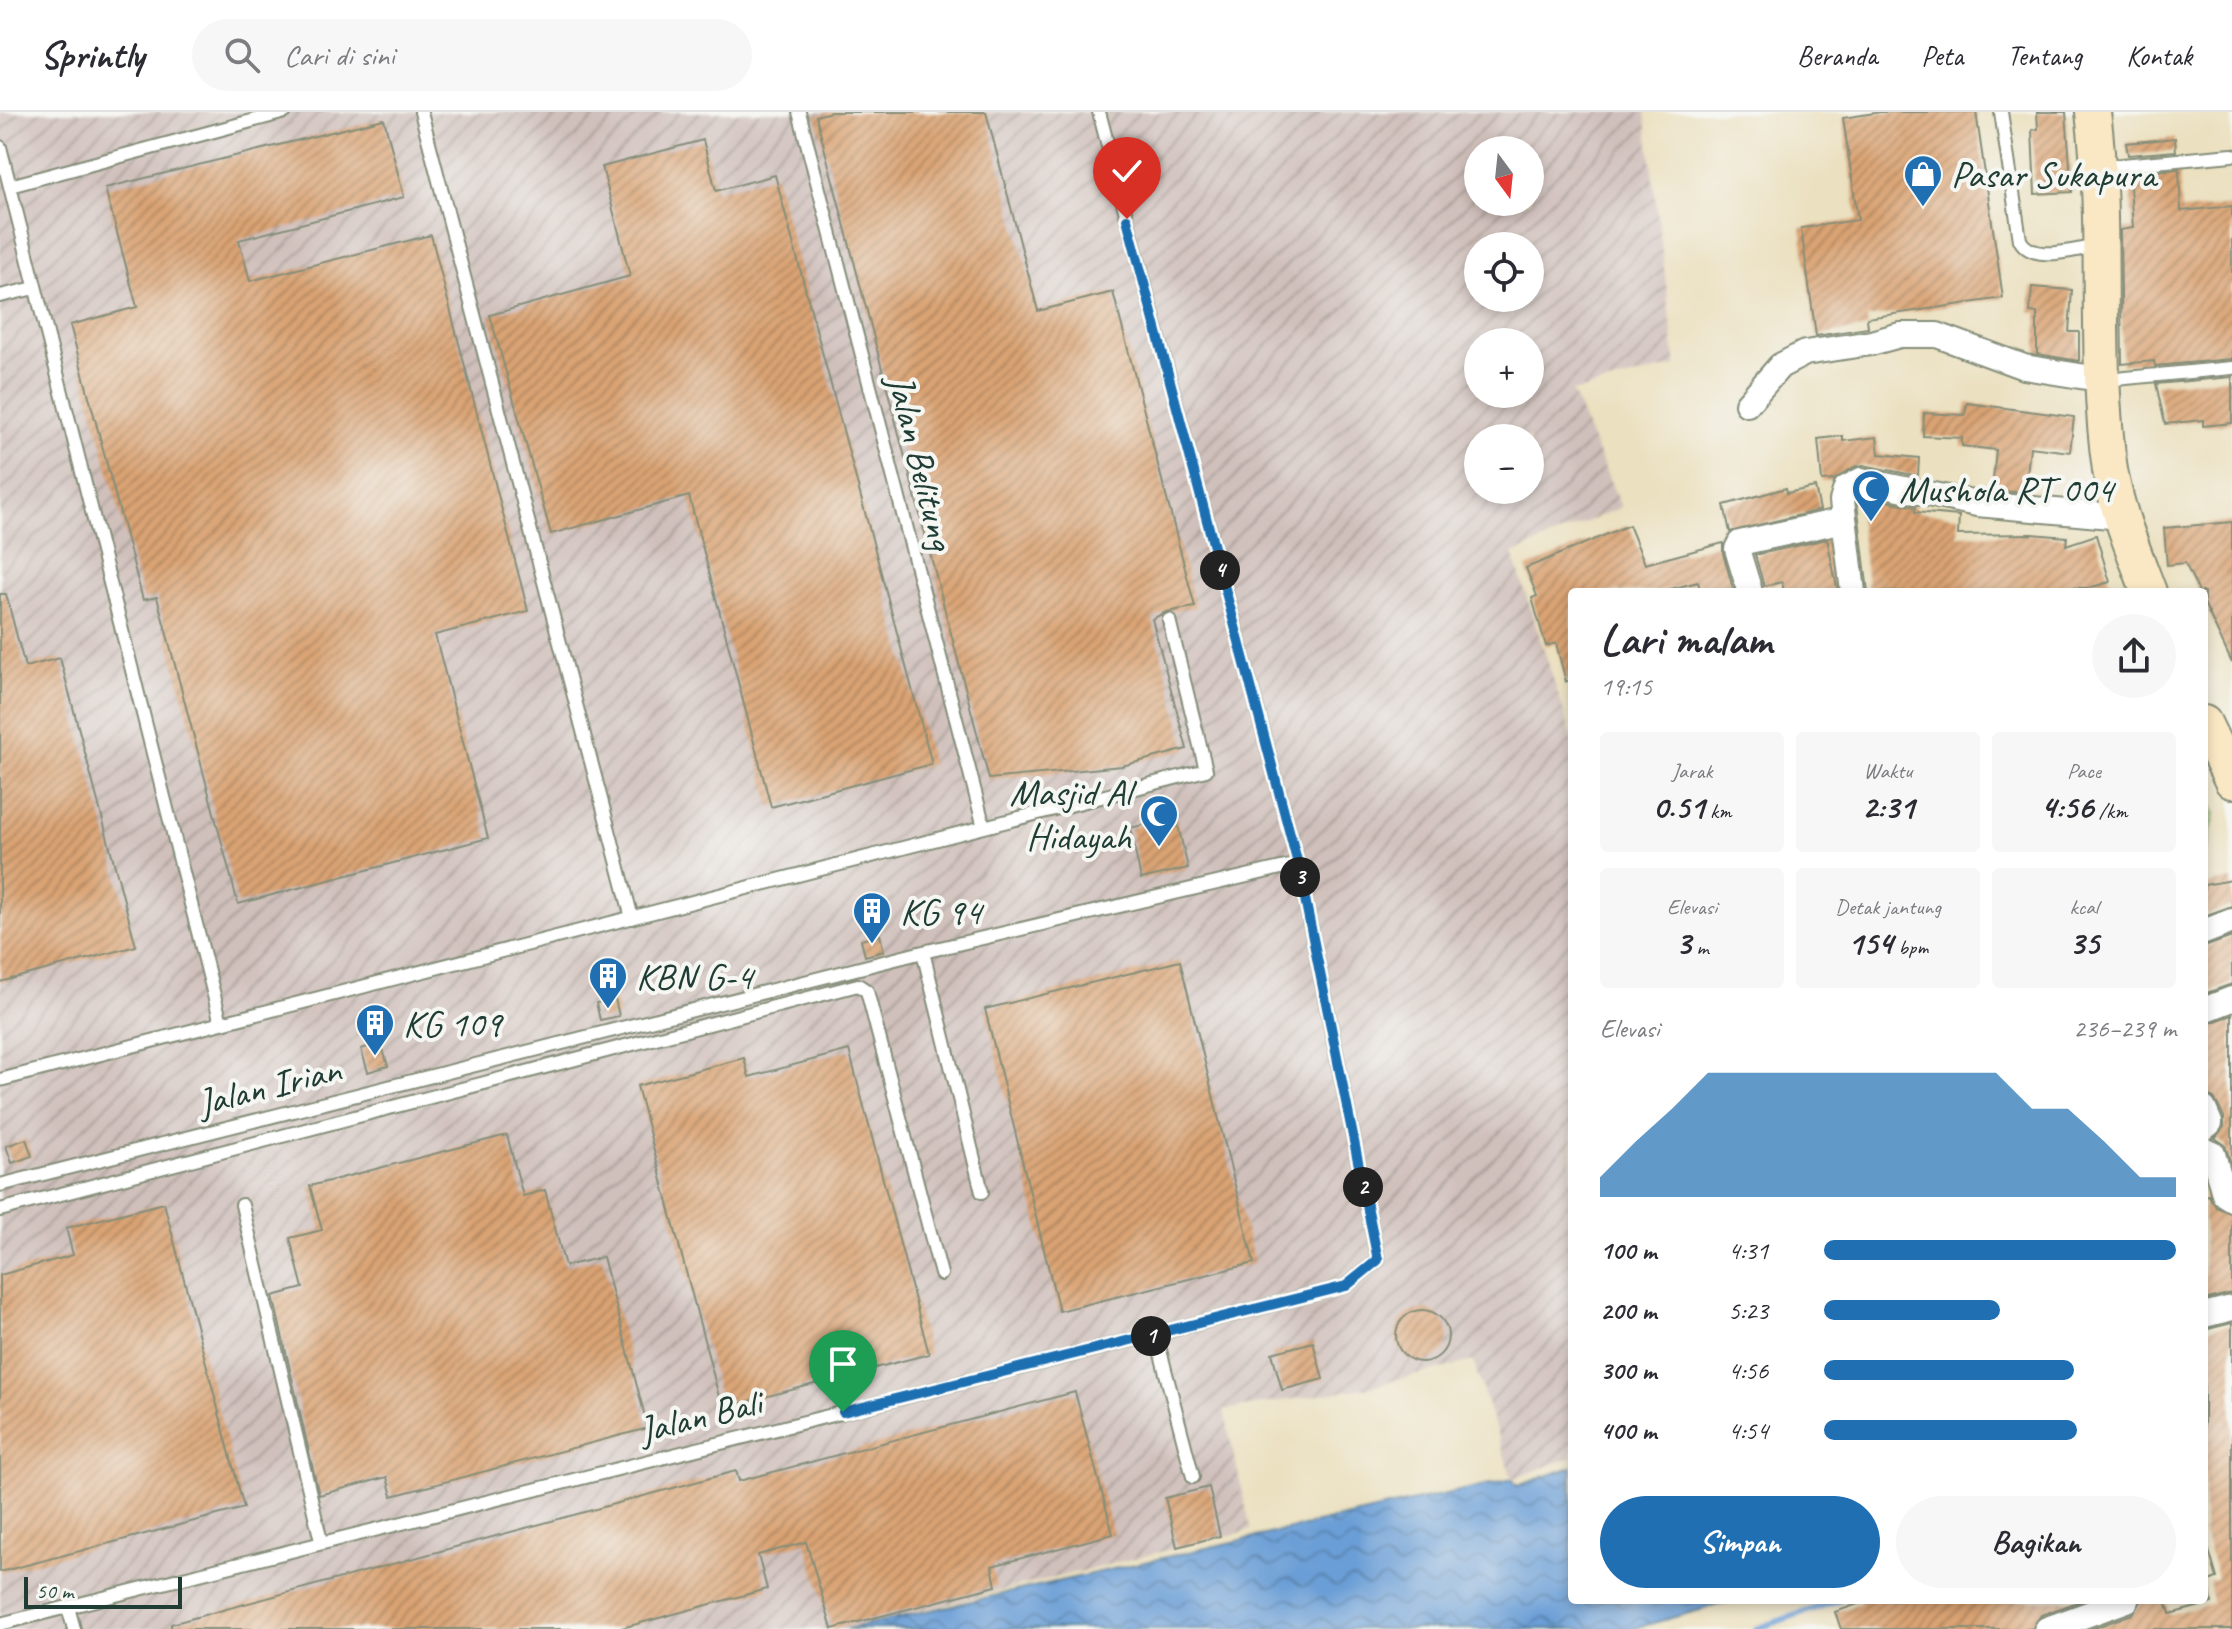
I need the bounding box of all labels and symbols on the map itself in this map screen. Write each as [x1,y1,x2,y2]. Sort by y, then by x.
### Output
north arrow [1464,136,1544,216]
pin [1093,137,1161,219]
place label: Pasar Sukapura [1951,151,2159,198]
shop icon: Pasar Sukapura [1902,153,1944,208]
street label: Jalan Belitung [876,368,966,557]
place label: Mushola RT 004 [1899,466,2117,513]
mosque icon: Mushola RT 004 [1850,468,1892,523]
pin: 4 [1200,550,1240,590]
place label: Masjid Al Hidayah [1010,769,1138,860]
mosque icon: Masjid Al Hidayah [1138,793,1180,848]
pin: 3 [1280,857,1320,897]
place label: KG 94 [900,888,985,935]
building icon: KG 94 [851,890,893,945]
place label: KBN G-4 [636,953,757,1000]
building icon: KBN G-4 [587,955,629,1010]
place label: KG 109 [403,1000,504,1047]
building icon: KG 109 [354,1002,396,1057]
street label: Jalan Irian [191,1045,347,1127]
pin: 2 [1343,1167,1383,1207]
pin: 1 [1131,1316,1171,1356]
pin [809,1330,877,1412]
street label: Jalan Bali [632,1377,770,1454]
scale bar [24,1573,182,1609]

